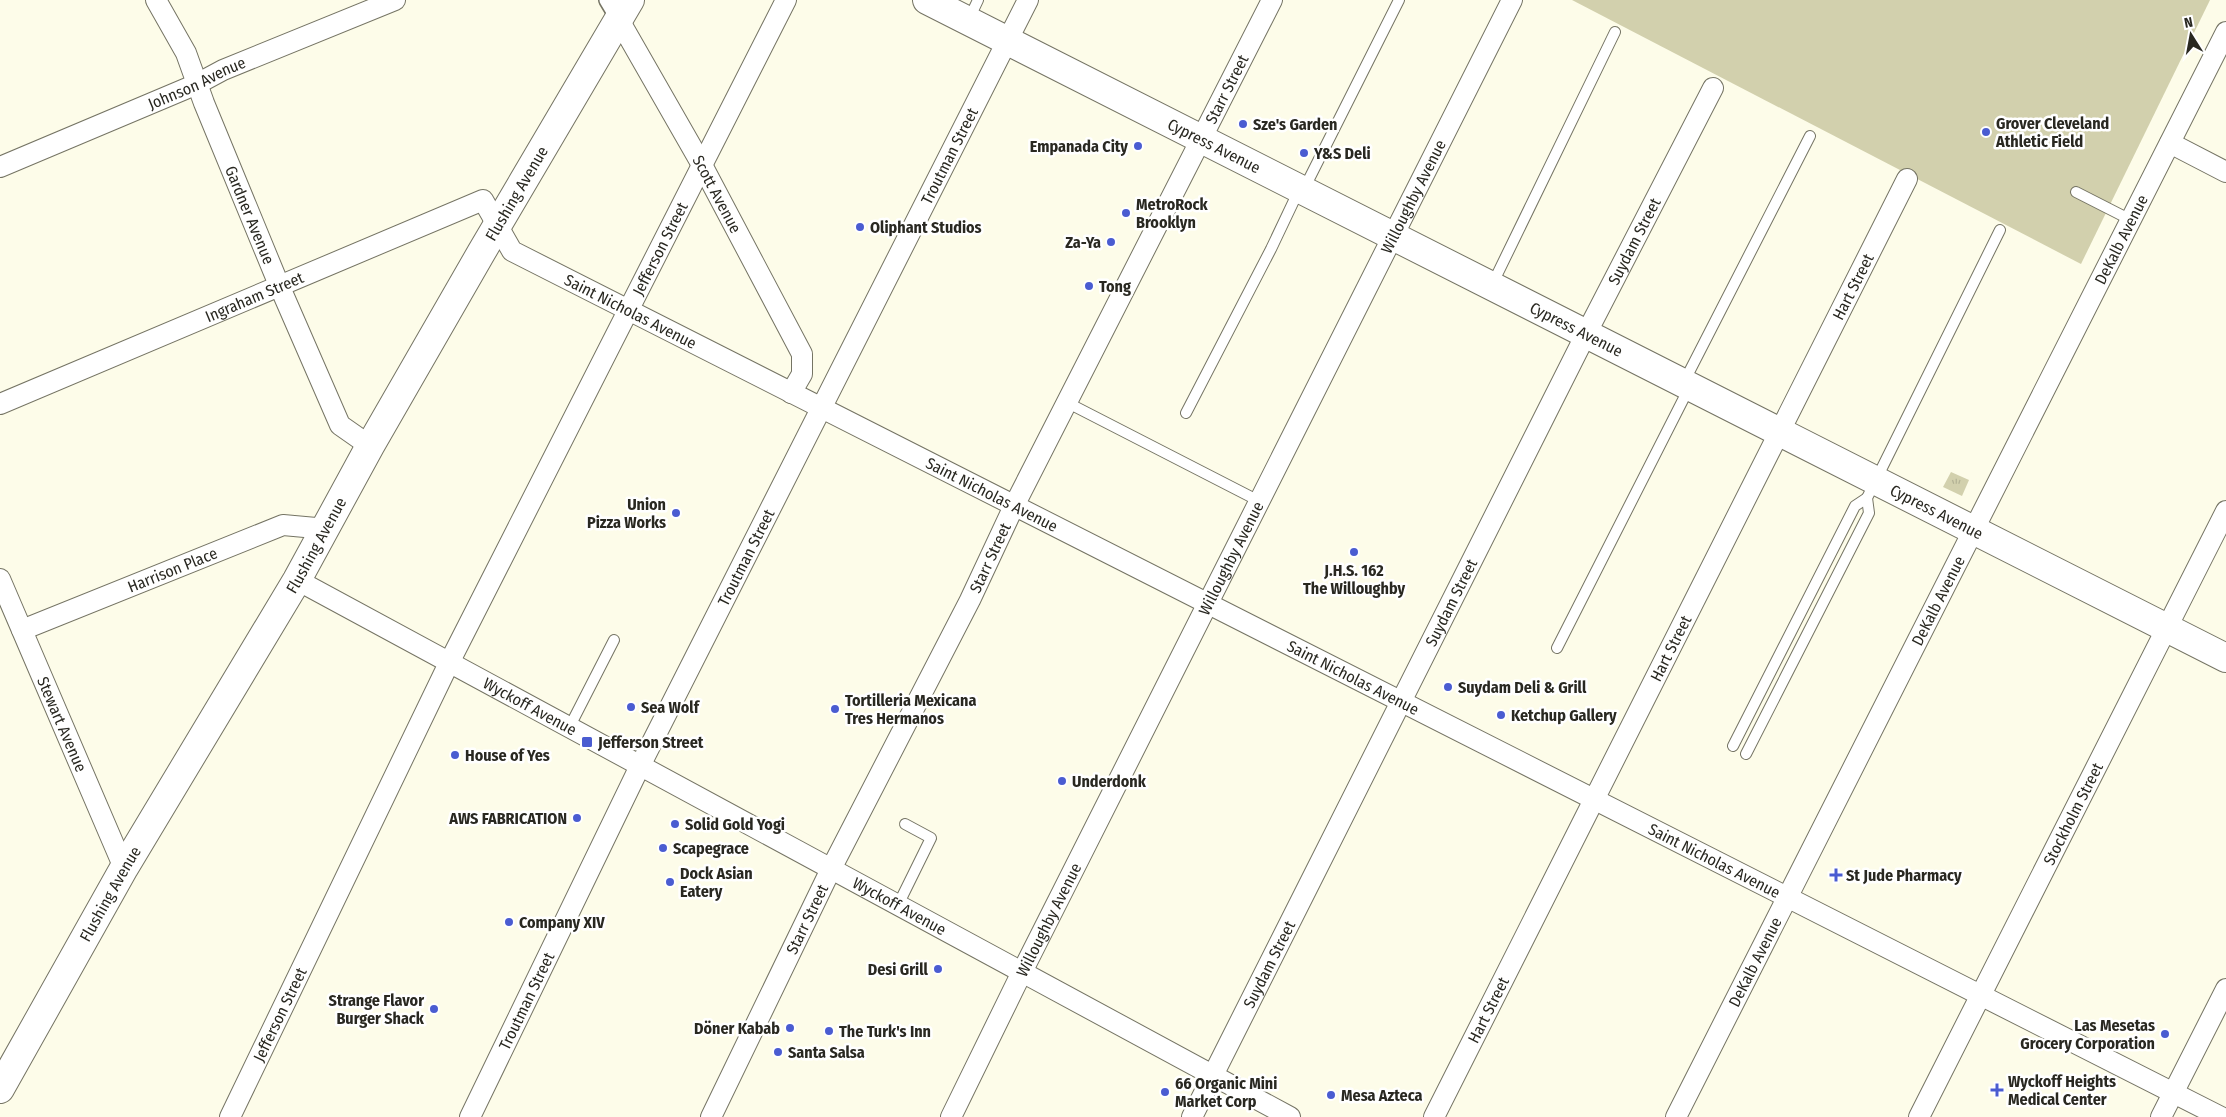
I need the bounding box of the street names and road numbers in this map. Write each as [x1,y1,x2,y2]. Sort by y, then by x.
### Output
street label: Starr Street [1201,51,1253,127]
street label: Johnson Avenue [145,53,248,114]
street label: Troutman Street [917,104,982,208]
street label: Cypress Avenue [1164,115,1264,177]
street label: Willoughby Avenue [1377,137,1450,257]
street label: Flushing Avenue [481,143,552,244]
street label: Scott Avenue [689,152,745,237]
street label: Gardner Avenue [221,163,278,267]
street label: DeKalb Avenue [2091,192,2152,287]
street label: Suydam Street [1604,194,1665,288]
street label: Jefferson Street [629,198,692,299]
street label: Hart Street [1829,250,1878,323]
street label: Ingraham Street [202,268,307,326]
street label: Saint Nicholas Avenue [561,270,700,353]
street label: Cypress Avenue [1527,298,1626,361]
street label: Saint Nicholas Avenue [923,453,1061,536]
street label: Cypress Avenue [1887,481,1986,543]
street label: Flushing Avenue [282,494,350,597]
street label: Willoughby Avenue [1195,498,1268,618]
street label: Troutman Street [714,505,779,609]
street label: Starr Street [966,519,1015,596]
street label: Harrison Place [125,543,220,597]
street label: DeKalb Avenue [1908,553,1969,649]
street label: Suydam Street [1421,555,1482,650]
street label: Hart Street [1646,612,1696,685]
street label: Saint Nicholas Avenue [1284,636,1422,719]
street label: Stewart Avenue [33,674,91,775]
street label: Wyckoff Avenue [480,674,580,739]
street label: Stockholm Street [2039,759,2107,868]
street label: Saint Nicholas Avenue [1645,819,1783,902]
street label: Flushing Avenue [76,843,145,945]
street label: Willoughby Avenue [1012,860,1085,980]
street label: Wyckoff Avenue [849,873,949,939]
street label: Starr Street [782,881,833,957]
street label: DeKalb Avenue [1725,914,1786,1010]
street label: Suydam Street [1239,917,1300,1011]
street label: Troutman Street [495,949,559,1053]
street label: Jefferson Street [249,964,311,1065]
street label: Hart Street [1464,973,1513,1046]

